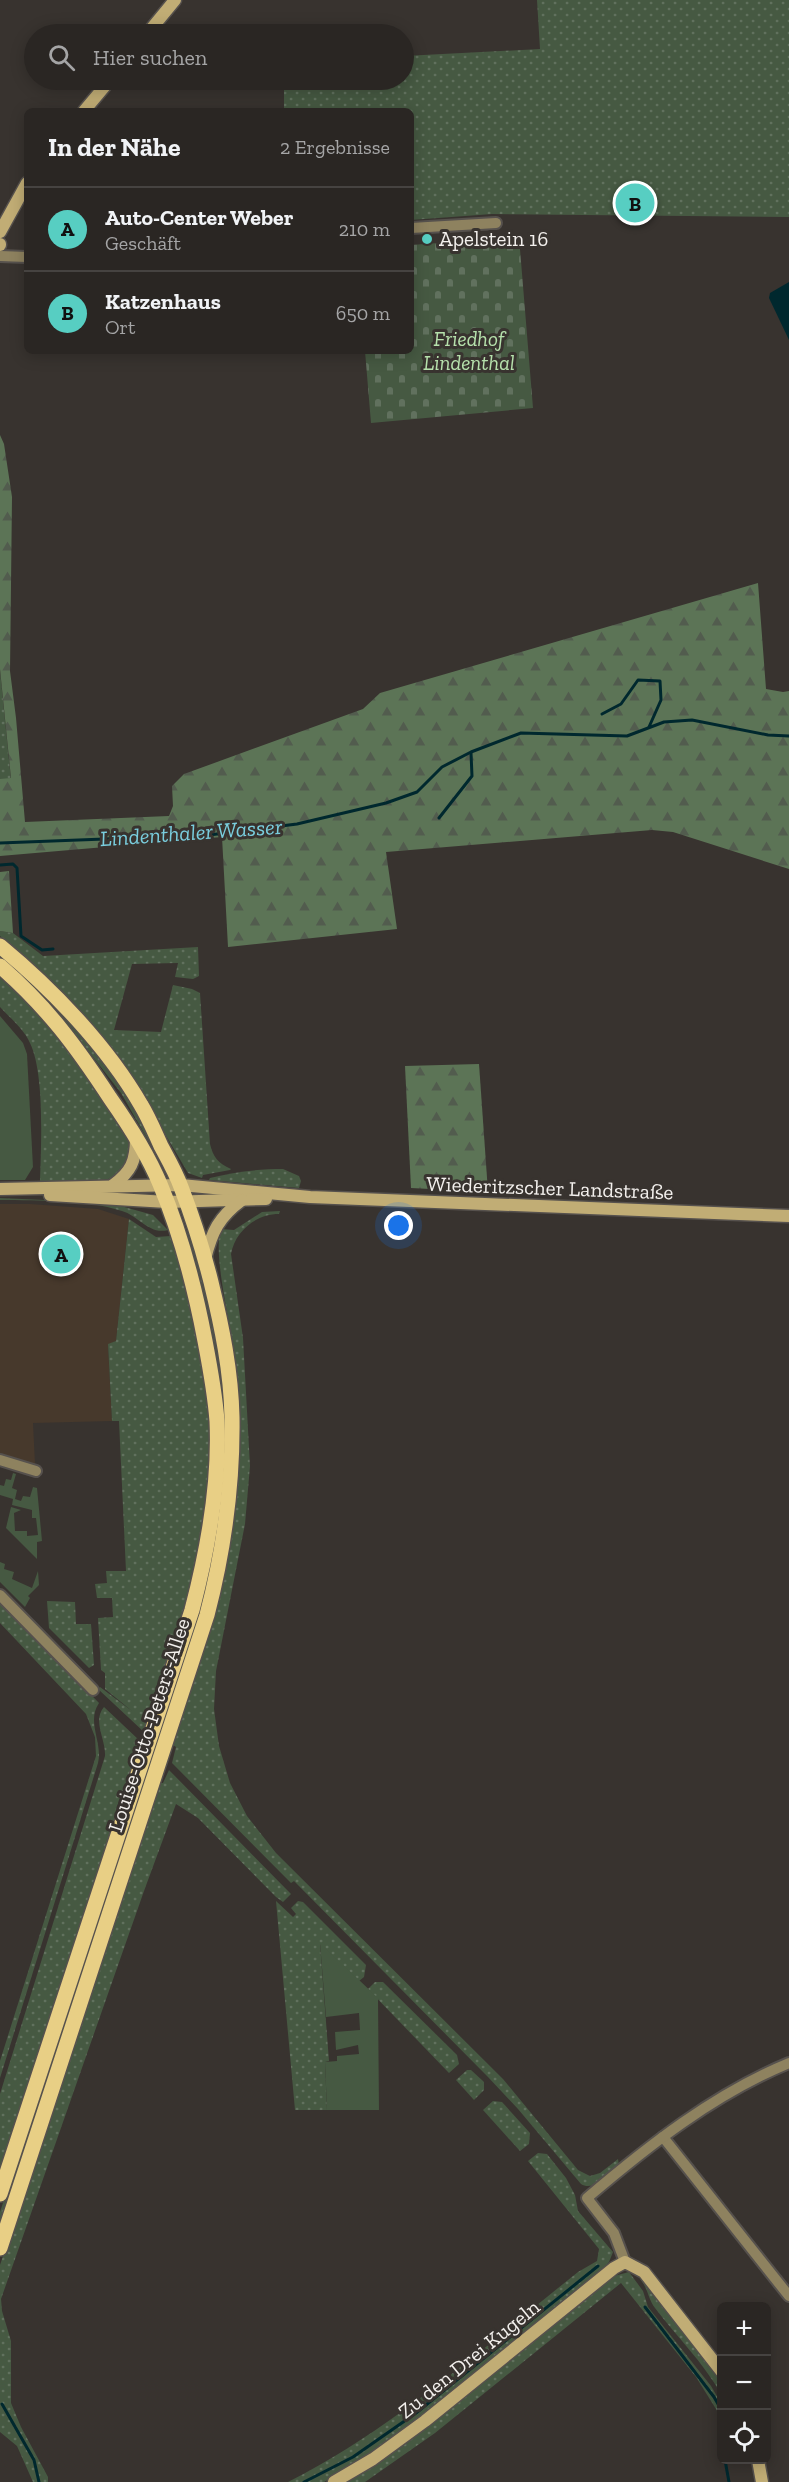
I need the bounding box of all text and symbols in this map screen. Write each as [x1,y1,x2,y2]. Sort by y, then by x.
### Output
search box [24,24,414,90]
icon: search [45,41,78,74]
text: Hier suchen [93,44,207,71]
text: In der Nähe [48,131,180,163]
text: 2 Ergebnisse [280,135,390,159]
pin: B [616,180,654,226]
text: Auto-Center Weber [105,204,293,231]
text: A [61,217,74,241]
text: 210 m [339,217,390,241]
place label: Apelstein 16 [439,226,548,251]
text: Geschäft [105,231,181,255]
marker: Apelstein 16 [420,232,434,246]
text: Katzenhaus [105,288,221,315]
text: B [61,301,74,325]
text: 650 m [336,301,390,325]
text: Ort [105,315,135,339]
park label: Friedhof Lindenthal [423,326,515,375]
water label: Lindenthaler Wasser [99,813,284,852]
street label: Wiederitzscher Landstraße [426,1171,674,1204]
your location [384,1211,413,1240]
pin: A [42,1232,80,1276]
street label: Louise-Otto-Peters-Allee [102,1615,195,1835]
street label: Zu den Drei Kugeln [393,2294,545,2423]
map controls [717,2302,771,2464]
button: + [717,2302,771,2356]
button: − [717,2356,771,2410]
button: locate [717,2410,771,2464]

